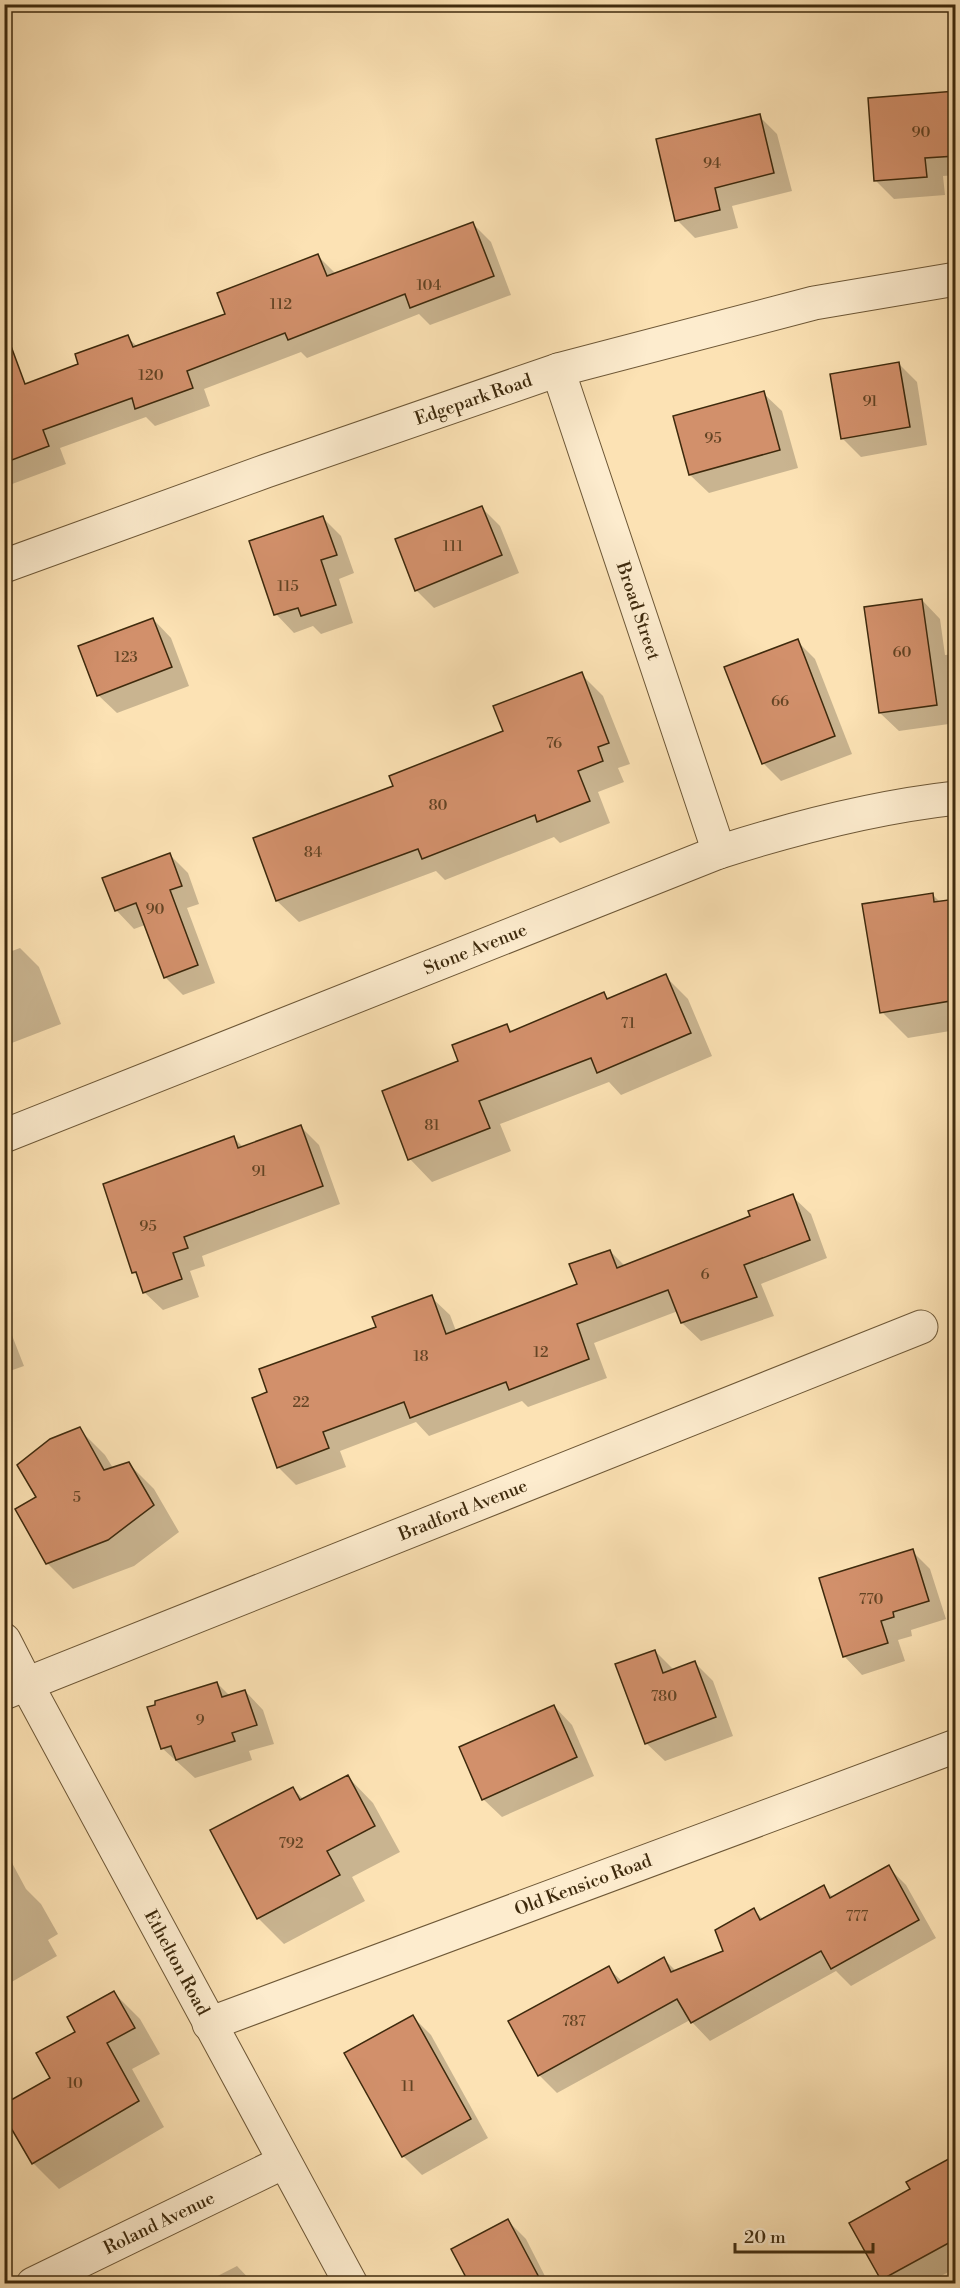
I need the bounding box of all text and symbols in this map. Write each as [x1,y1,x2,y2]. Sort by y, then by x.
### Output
house number: 90 [911,123,931,142]
house number: 94 [703,154,721,173]
house number: 104 [417,276,442,295]
house number: 112 [270,295,292,314]
house number: 120 [138,366,164,385]
street label: Edgepark Road [411,368,536,430]
house number: 91 [862,392,878,411]
house number: 95 [704,429,722,448]
house number: 111 [443,537,464,556]
street label: Broad Street [611,558,666,664]
house number: 115 [277,577,299,596]
house number: 60 [892,643,912,662]
house number: 123 [114,648,138,667]
house number: 66 [771,692,789,711]
house number: 76 [546,734,562,753]
house number: 80 [428,796,448,815]
house number: 84 [304,843,322,862]
house number: 90 [145,900,165,919]
street label: Stone Avenue [420,918,530,980]
house number: 71 [621,1014,636,1033]
house number: 81 [424,1116,440,1135]
house number: 91 [251,1162,267,1181]
house number: 95 [139,1217,157,1236]
house number: 6 [700,1265,710,1284]
house number: 12 [533,1343,549,1362]
house number: 18 [413,1347,429,1366]
house number: 22 [292,1393,310,1412]
street label: Bradford Avenue [394,1474,531,1546]
house number: 5 [73,1488,81,1507]
house number: 770 [859,1590,883,1609]
house number: 780 [651,1687,677,1706]
house number: 9 [195,1711,205,1730]
house number: 792 [279,1834,303,1853]
street label: Old Kensico Road [511,1849,656,1921]
street label: Ethelton Road [139,1906,215,2020]
house number: 777 [846,1907,869,1926]
house number: 787 [562,2012,586,2031]
house number: 10 [67,2074,83,2093]
house number: 11 [401,2077,415,2096]
street label: Roland Avenue [100,2186,218,2260]
scale bar [735,2216,873,2254]
text: 20 m [744,2226,786,2249]

